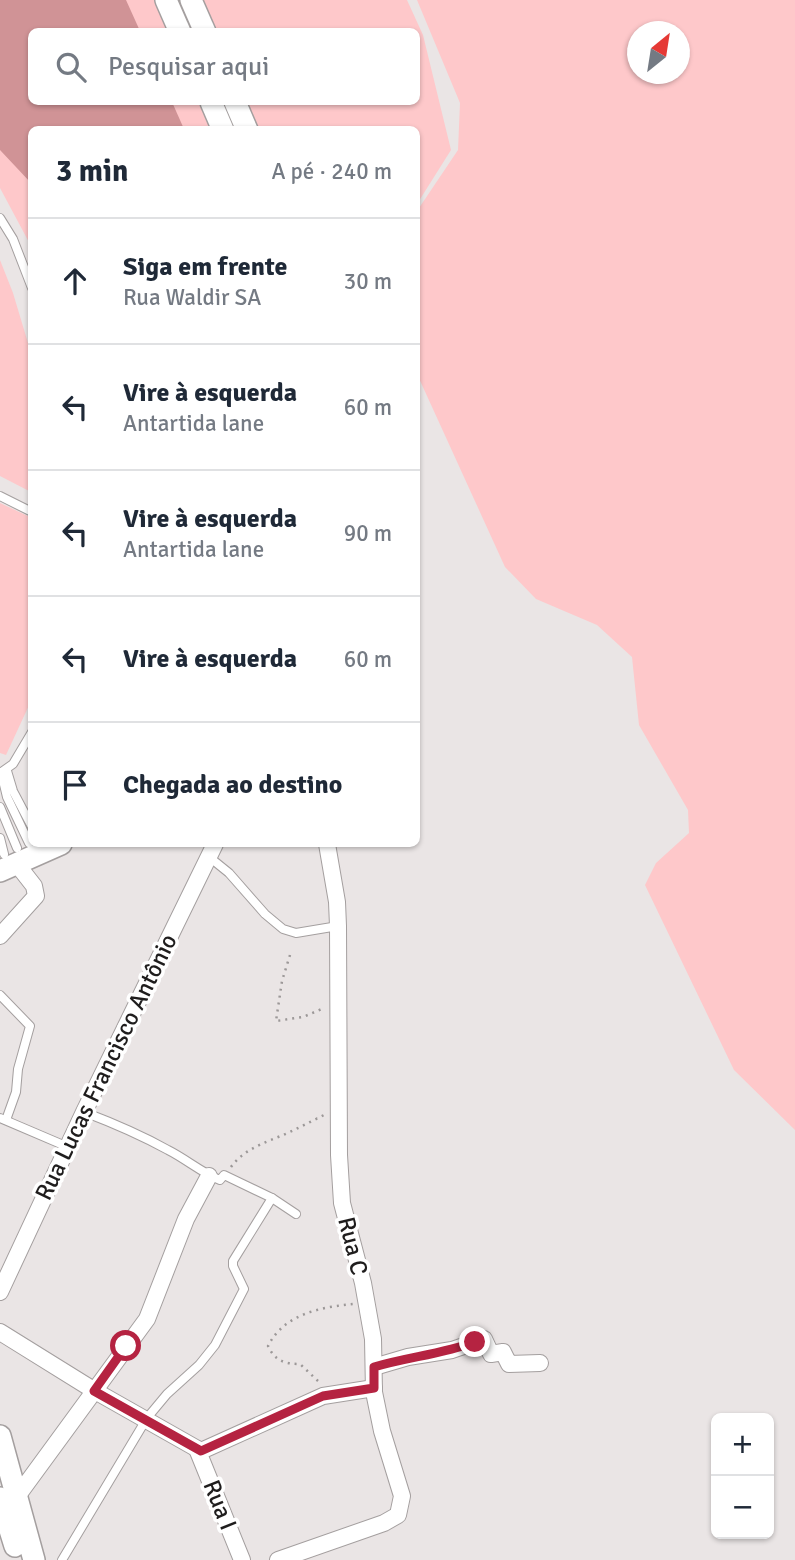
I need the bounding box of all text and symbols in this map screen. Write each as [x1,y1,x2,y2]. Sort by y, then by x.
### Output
north arrow [627,21,690,84]
search box [28,28,420,105]
icon: search [52,48,90,86]
text: Pesquisar aqui [108,51,269,83]
text: 3 min [56,153,128,190]
text: A pé · 240 m [271,157,392,186]
text: Siga em frente [123,251,287,283]
icon: ahead [56,262,94,300]
text: 30 m [344,267,392,296]
text: Rua Waldir SA [123,283,261,312]
text: Vire à esquerda [123,377,297,409]
icon: left [56,388,94,426]
text: 60 m [344,393,392,422]
text: Antartida lane [123,409,264,438]
text: Vire à esquerda [123,503,297,535]
icon: left [56,514,94,552]
text: 90 m [344,519,392,548]
text: Antartida lane [123,535,264,564]
icon: left [56,640,94,678]
text: Vire à esquerda [123,643,297,675]
text: 60 m [344,645,392,674]
icon: arrive [56,766,94,804]
text: Chegada ao destino [123,769,342,801]
street label: Rua Lucas Francisco Antônio [28,929,184,1205]
street label: Rua C [331,1214,375,1278]
route end [459,1326,490,1357]
route start [110,1330,141,1361]
map controls [711,1413,774,1539]
button: + [711,1413,774,1476]
street label: Rua I [196,1475,244,1535]
button: − [711,1476,774,1539]

